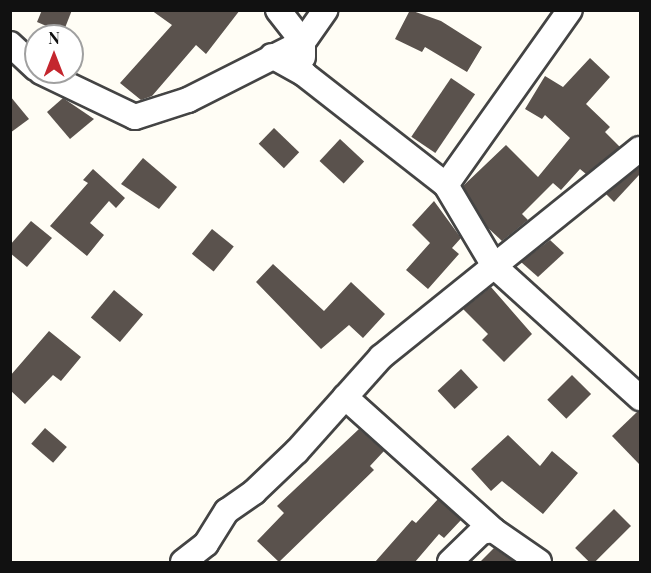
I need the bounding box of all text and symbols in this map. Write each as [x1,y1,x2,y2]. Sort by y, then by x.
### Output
north arrow [24,24,84,84]
text: N [48,27,60,48]

